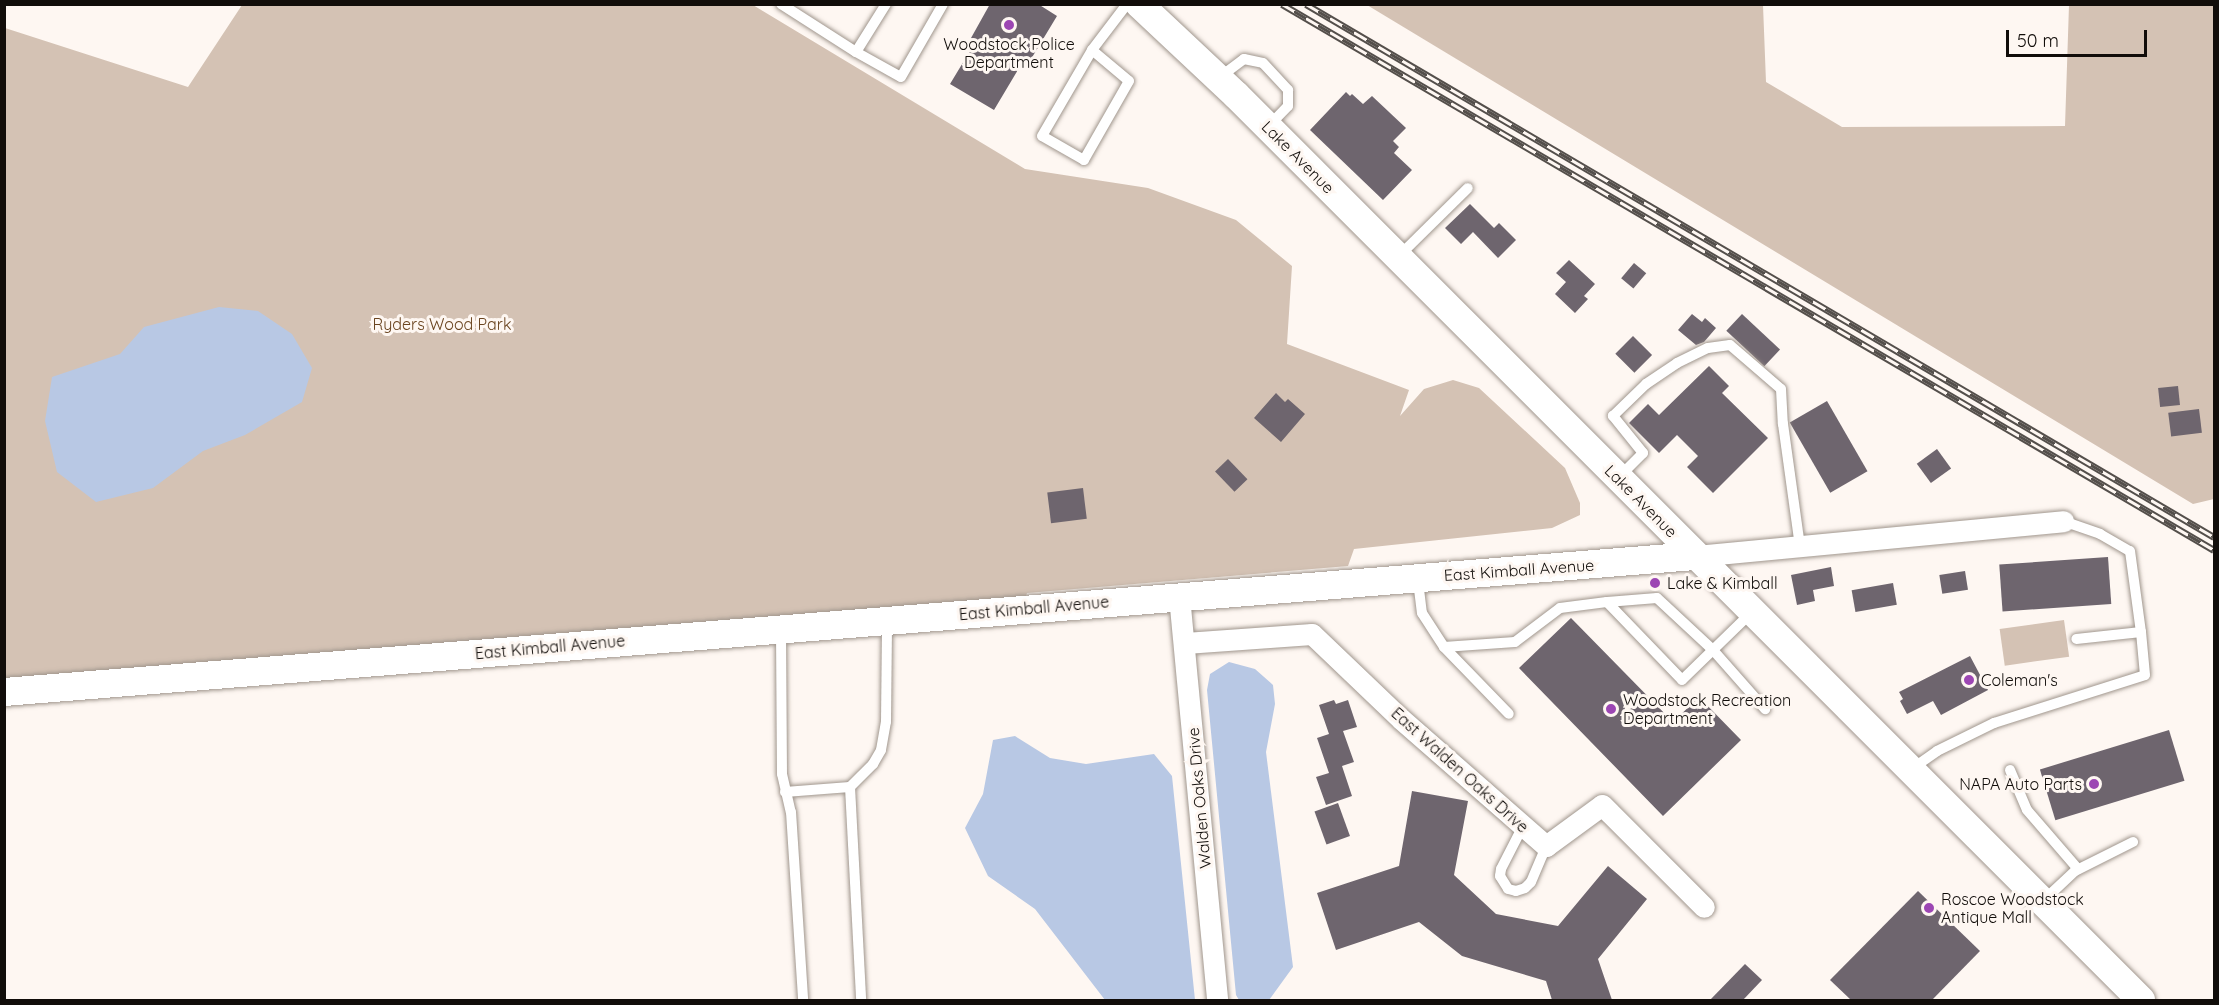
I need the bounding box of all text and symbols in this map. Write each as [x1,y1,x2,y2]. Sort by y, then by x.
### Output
marker: Woodstock Police Department [1002,18,1016,32]
scale bar [2009,18,2150,56]
text: 50 m [2017,29,2059,52]
place label: Woodstock Police Department [943,34,1075,72]
street label: Lake Avenue [1258,117,1338,197]
park label: Ryders Wood Park [373,314,511,334]
street label: Lake Avenue [1601,461,1681,541]
street label: East Kimball Avenue [1443,555,1595,585]
place label: Lake & Kimball [1667,573,1778,593]
marker: Lake & Kimball [1648,576,1662,590]
street label: East Kimball Avenue [958,592,1110,624]
street label: East Kimball Avenue [474,631,626,663]
place label: Coleman's [1981,670,2058,690]
marker: Coleman's [1962,673,1976,687]
place label: Woodstock Recreation Department [1623,690,1791,728]
marker: Woodstock Recreation Department [1604,702,1618,716]
street label: East Walden Oaks Drive [1388,703,1532,837]
street label: Walden Oaks Drive [1183,727,1215,869]
place label: NAPA Auto Parts [1959,774,2082,794]
marker: NAPA Auto Parts [2087,777,2101,791]
place label: Roscoe Woodstock Antique Mall [1941,889,2084,927]
marker: Roscoe Woodstock Antique Mall [1922,901,1936,915]

